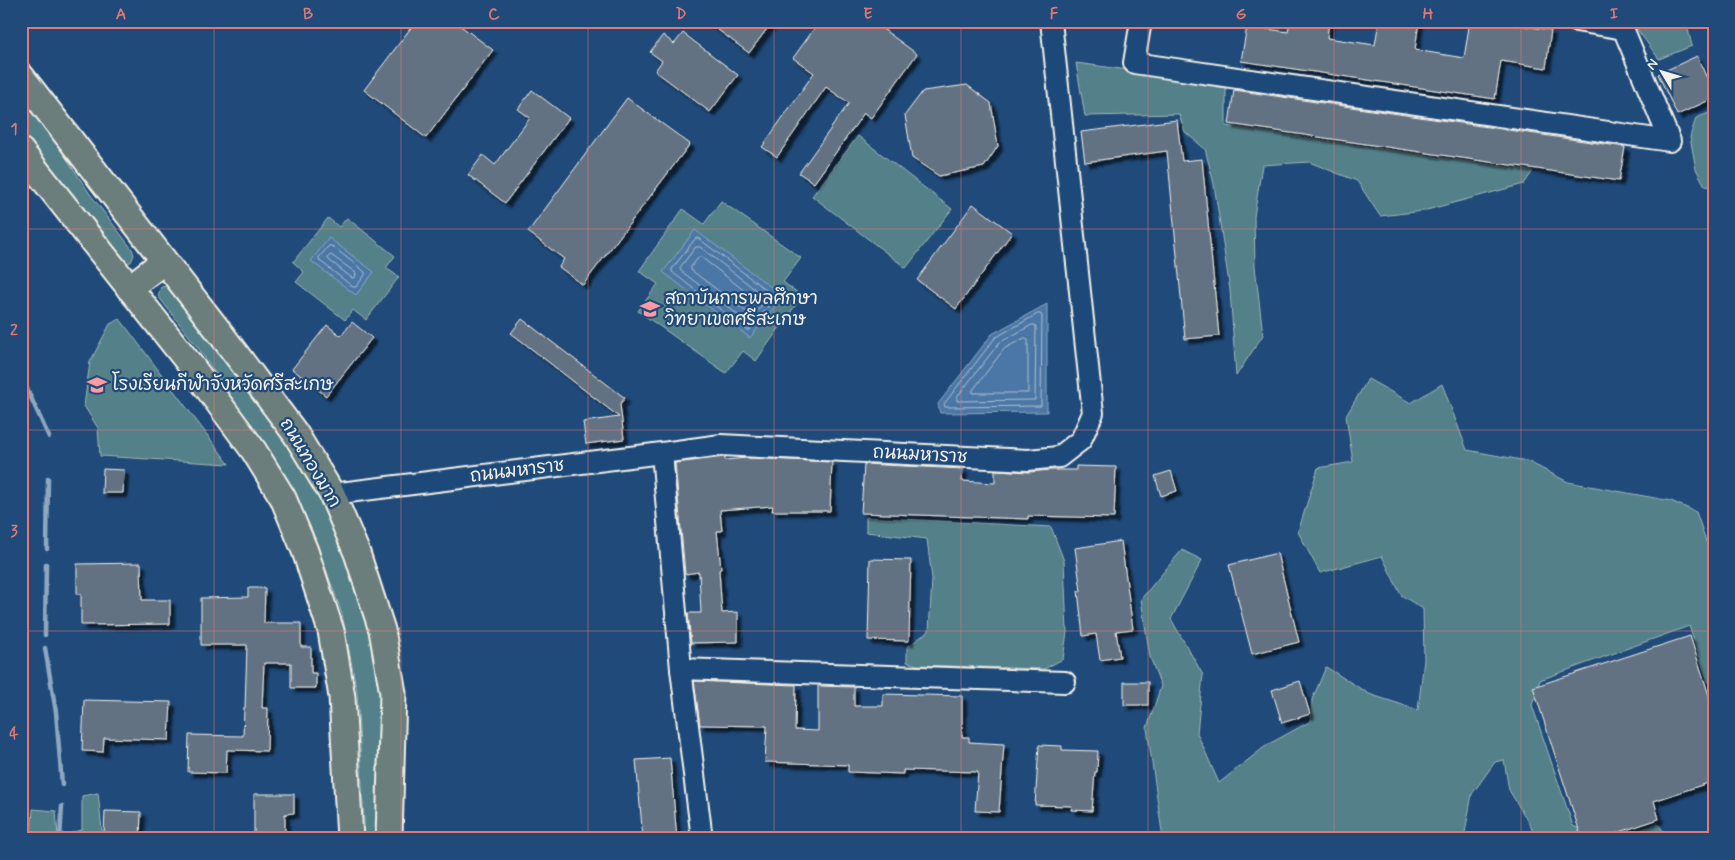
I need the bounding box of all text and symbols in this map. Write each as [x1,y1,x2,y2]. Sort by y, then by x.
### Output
text: A [116,4,126,25]
text: B [303,4,313,25]
text: C [488,4,500,25]
text: D [675,4,687,25]
text: E [863,4,873,25]
text: F [1050,4,1059,25]
text: G [1236,4,1247,25]
text: H [1423,4,1434,25]
text: I [1610,4,1619,25]
north arrow [1638,48,1688,98]
text: N [1643,55,1663,74]
text: 1 [10,119,18,140]
place label: สถาบันการพลศึกษา วิทยาเขตศรีสะเกษ [665,286,818,332]
school or university icon: สถาบันการพลศึกษา วิทยาเขตศรีสะเกษ [639,298,661,320]
text: 2 [10,320,18,341]
place label: โรงเรียนกีฬาจังหวัดศรีสะเกษ [112,371,334,397]
school or university icon: โรงเรียนกีฬาจังหวัดศรีสะเกษ [86,374,108,396]
street label: ถนนทองมาก [274,414,346,512]
street label: ถนนมหาราช [872,441,968,469]
street label: ถนนมหาราช [469,453,565,489]
text: 3 [10,521,18,542]
text: 4 [9,723,19,744]

